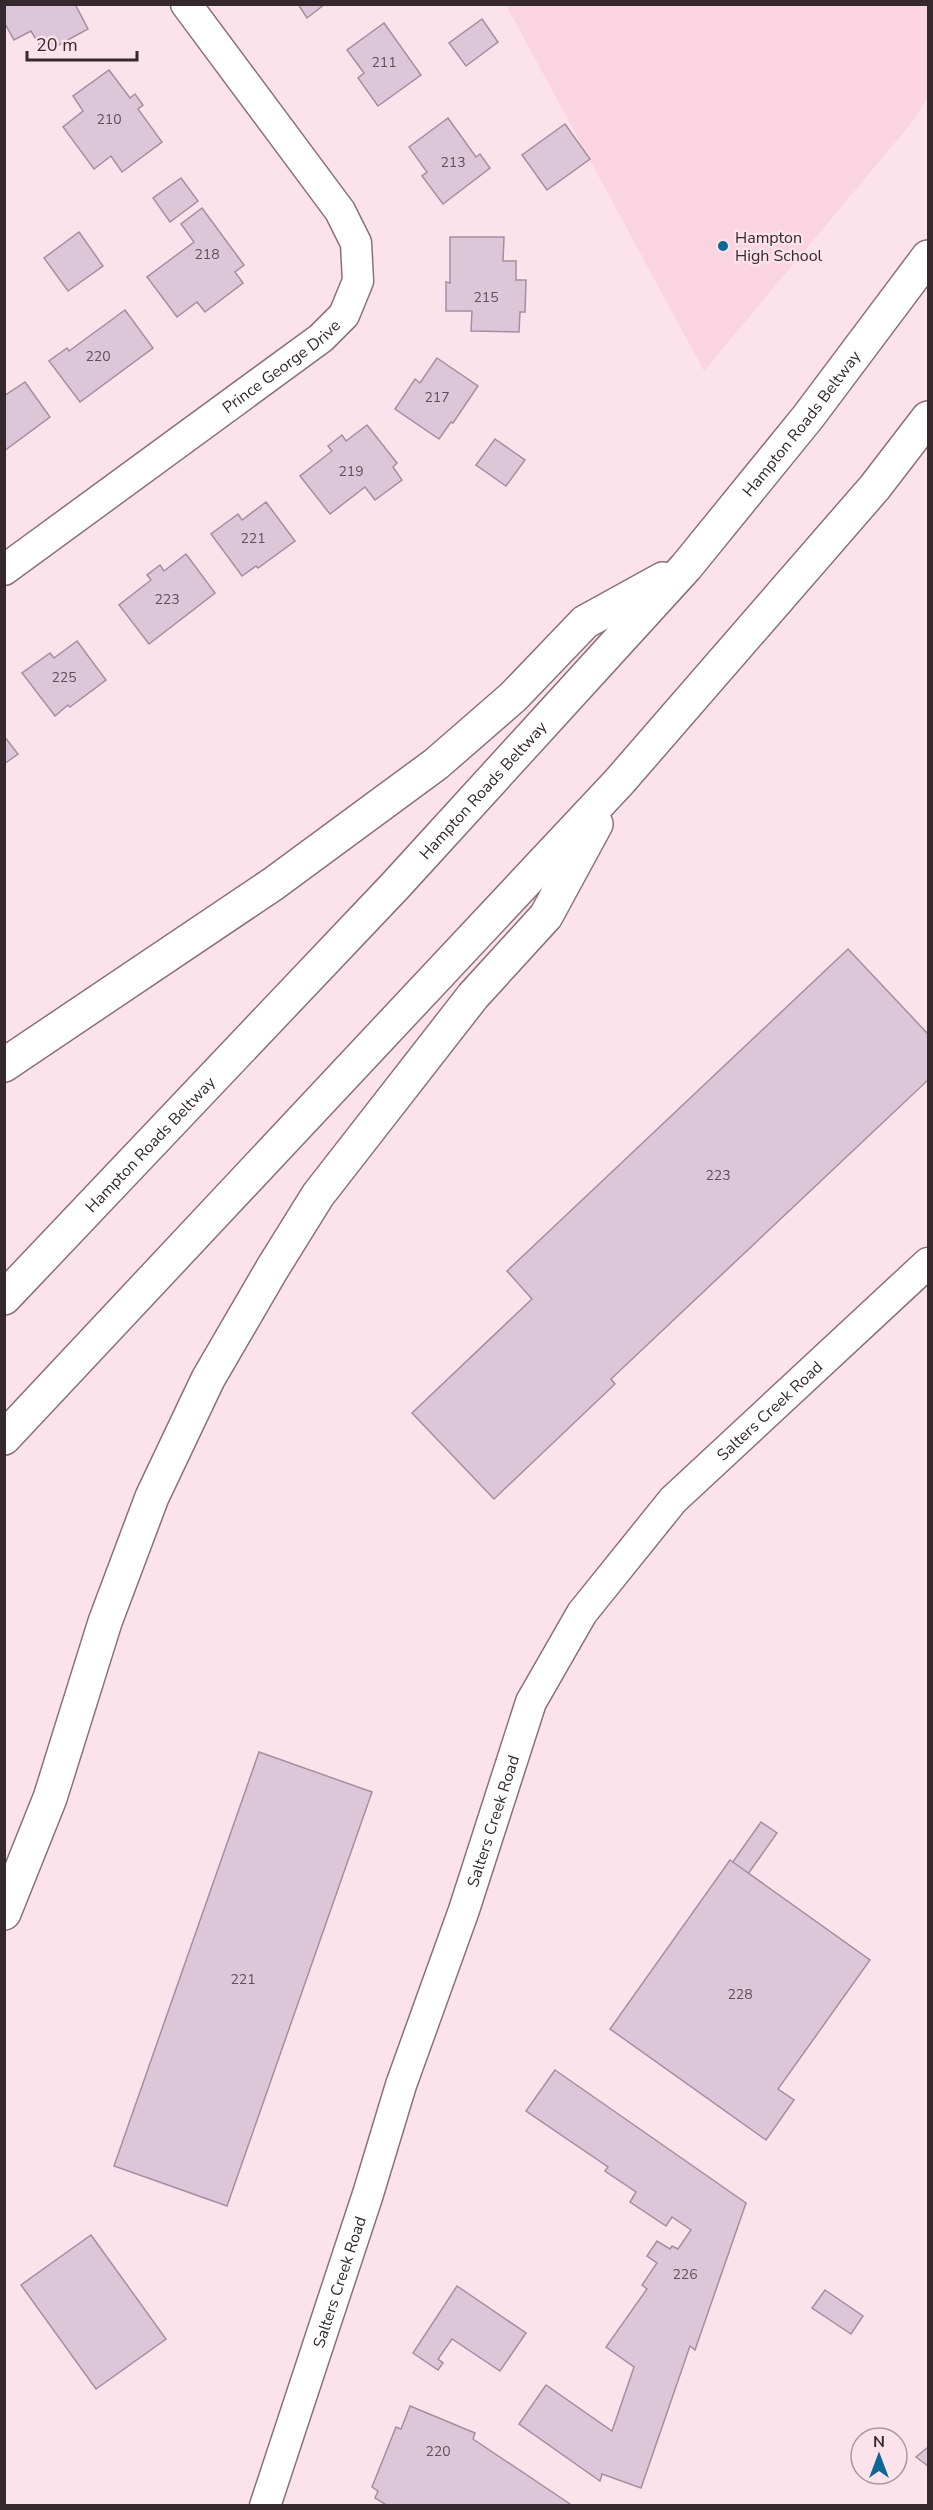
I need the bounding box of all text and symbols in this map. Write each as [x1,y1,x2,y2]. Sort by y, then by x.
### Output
scale bar [27,24,136,62]
text: 20 m [36,33,78,57]
house number: 211 [371,53,397,72]
house number: 210 [96,110,122,129]
house number: 213 [440,153,466,172]
place label: Hampton High School [735,227,823,267]
marker: Hampton High School [716,239,730,253]
house number: 218 [194,245,220,264]
house number: 215 [473,288,499,307]
street label: Prince George Drive [218,315,346,419]
street label: Hampton Roads Beltway [738,346,867,501]
house number: 220 [85,347,111,366]
house number: 217 [424,388,450,407]
house number: 219 [338,462,364,481]
house number: 221 [240,529,266,548]
house number: 223 [154,590,180,609]
house number: 225 [51,668,77,687]
street label: Hampton Roads Beltway [415,716,553,865]
street label: Hampton Roads Beltway [81,1072,221,1218]
house number: 223 [705,1166,731,1185]
street label: Salters Creek Road [712,1357,828,1466]
street label: Salters Creek Road [462,1753,525,1890]
house number: 221 [230,1970,256,1989]
house number: 228 [727,1985,753,2004]
street label: Salters Creek Road [308,2214,372,2351]
house number: 226 [672,2265,698,2284]
north arrow [849,2426,909,2486]
text: N [873,2431,885,2453]
house number: 220 [425,2442,451,2461]

